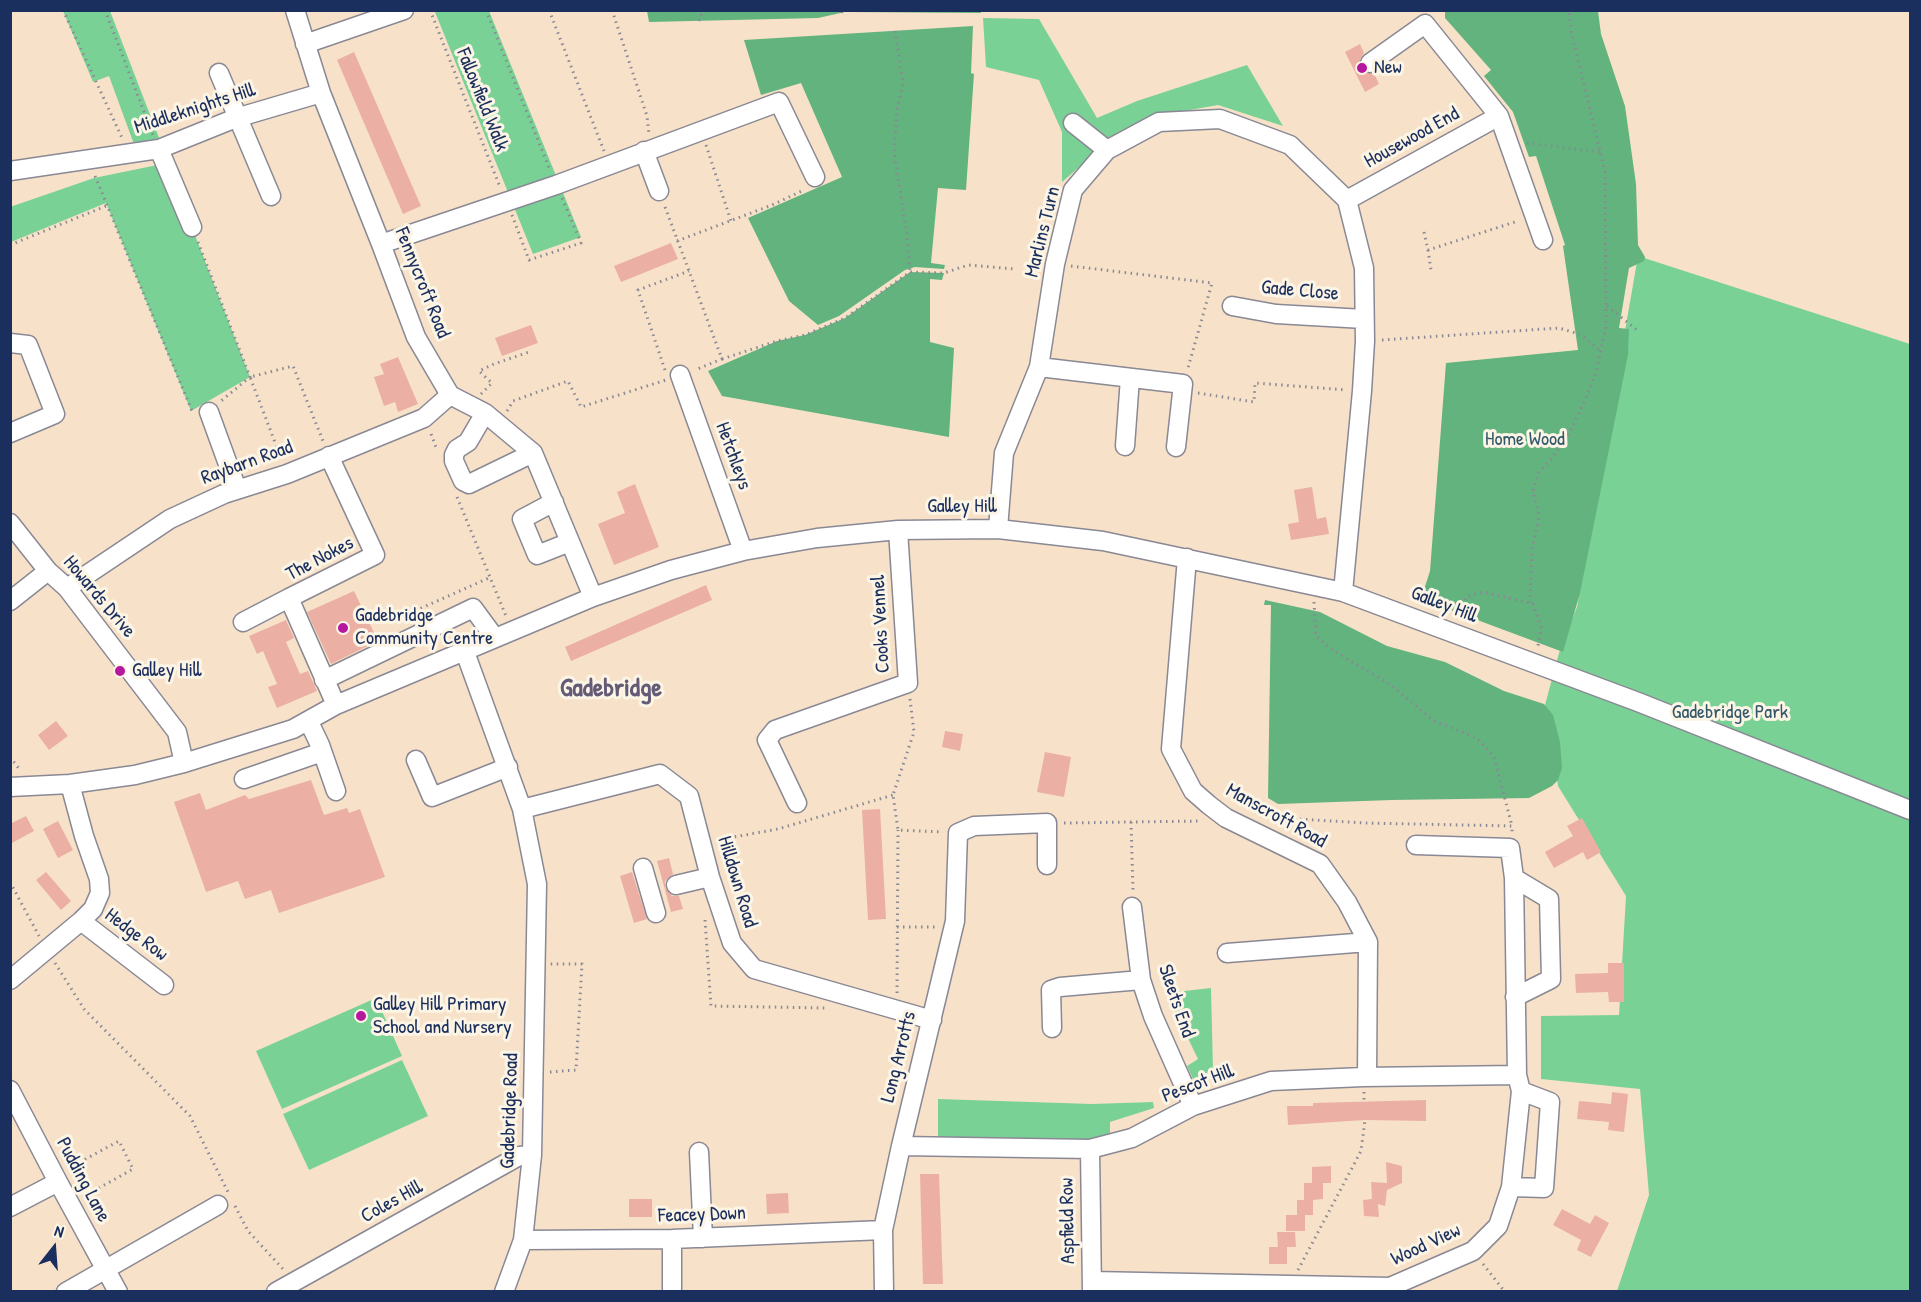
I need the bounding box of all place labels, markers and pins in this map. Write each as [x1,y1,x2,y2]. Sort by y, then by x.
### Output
place label: New [1374,56,1402,80]
marker: New [1355,61,1369,75]
place label: Gadebridge Community Centre [355,604,493,651]
marker: Gadebridge Community Centre [336,621,350,635]
place label: Galley Hill [132,659,202,683]
marker: Galley Hill [113,664,127,678]
place label: Galley Hill Primary School and Nursery [373,993,512,1040]
marker: Galley Hill Primary School and Nursery [354,1009,368,1023]

